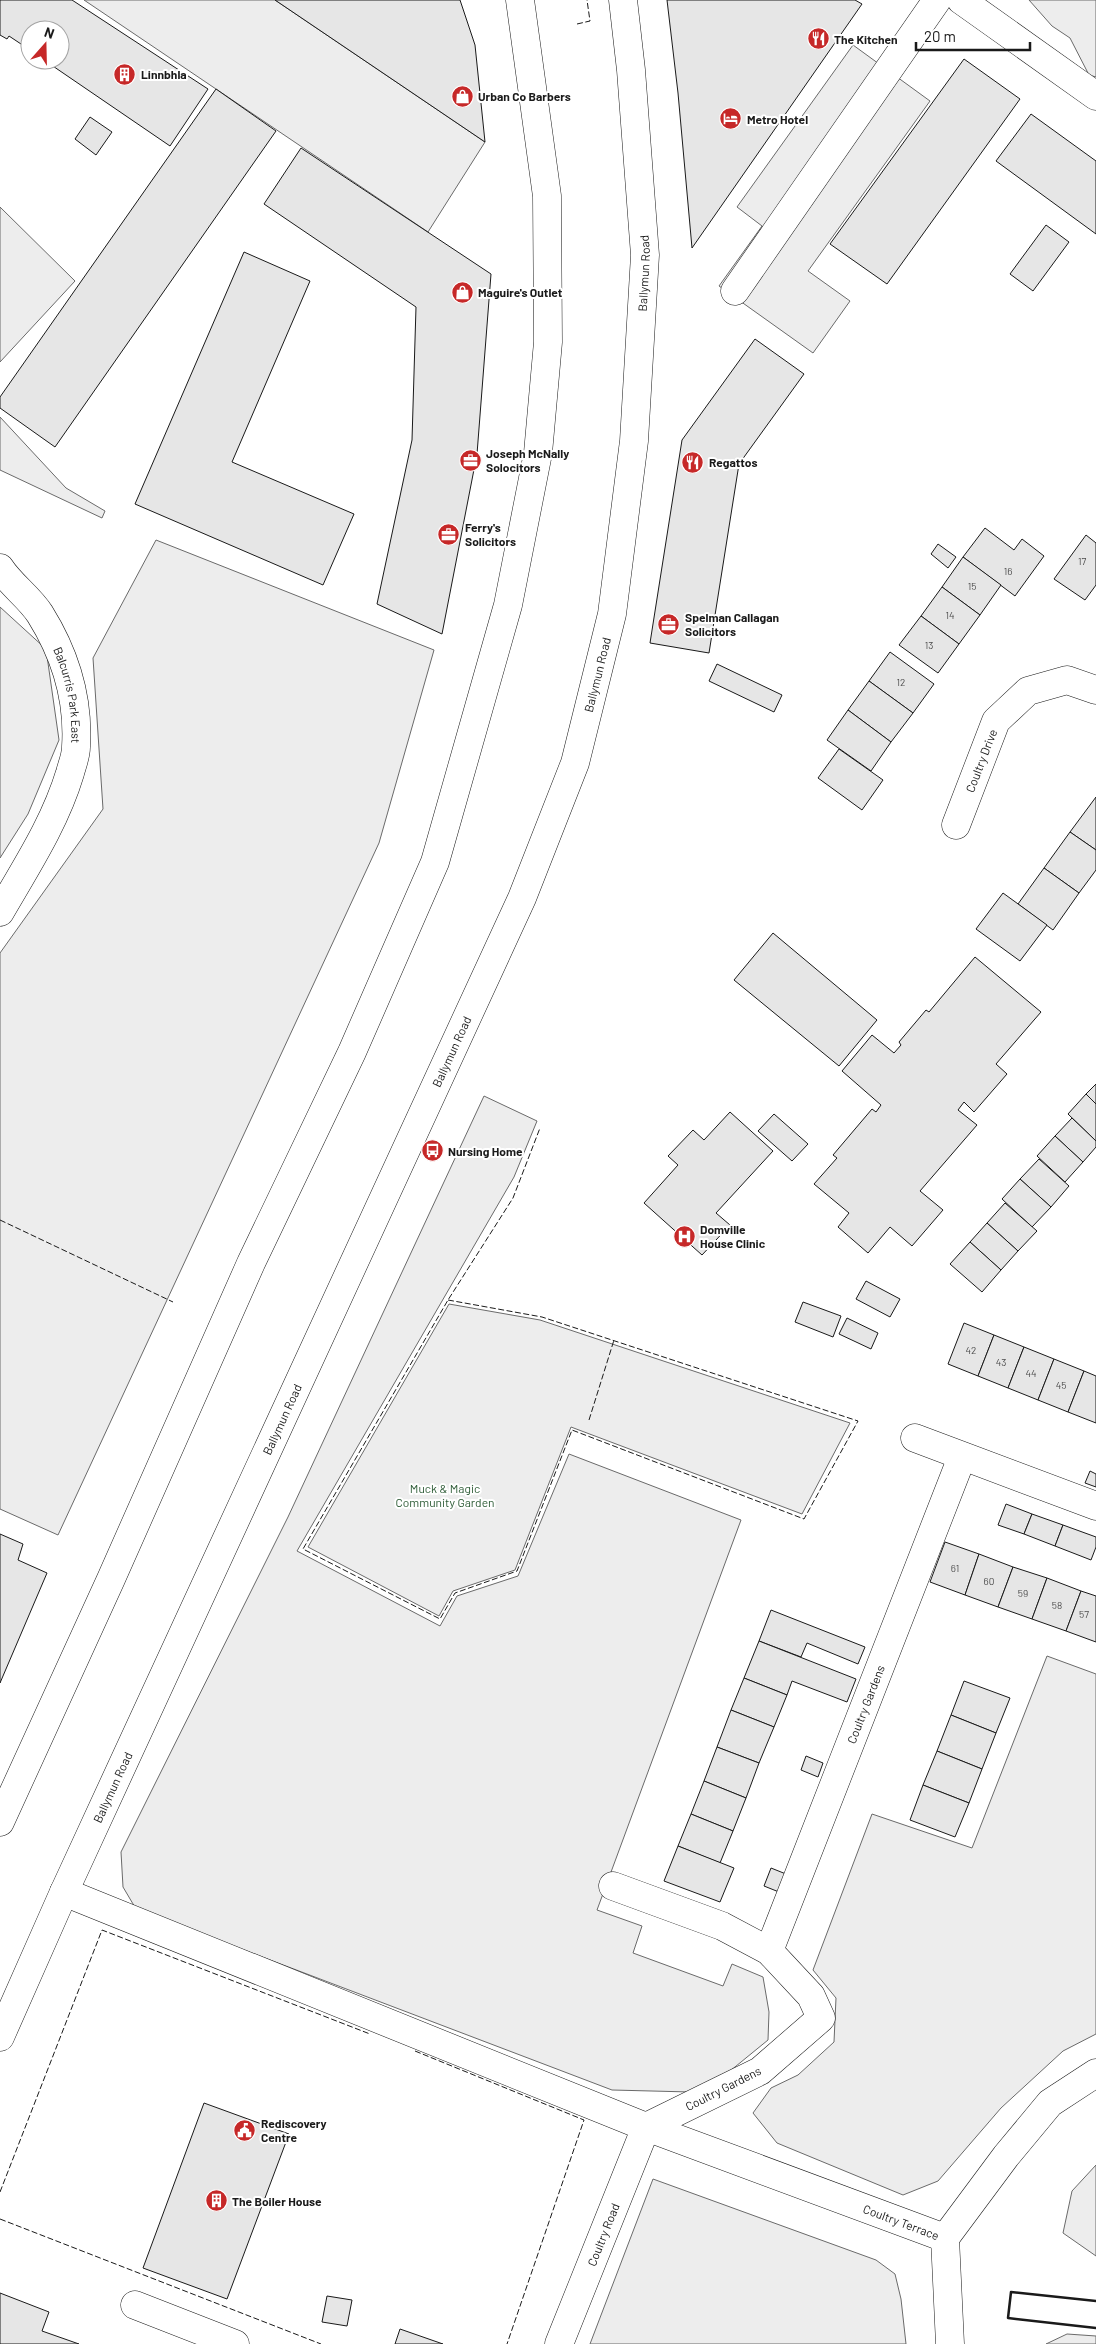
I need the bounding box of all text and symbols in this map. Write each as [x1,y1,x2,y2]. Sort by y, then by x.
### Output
north arrow [20,20,70,70]
scale bar [916,20,1030,52]
text: N [42,23,57,42]
restaurant icon: The Kitchen [806,27,830,51]
text: 20 m [924,27,956,45]
place label: The Kitchen [834,32,898,46]
building icon: Linnbhla [113,62,137,86]
place label: Linnbhla [141,67,187,81]
shop icon: Urban Co Barbers [450,84,474,108]
place label: Urban Co Barbers [478,89,571,103]
hotel icon: Metro Hotel [719,107,743,131]
place label: Metro Hotel [747,112,808,126]
street label: Ballymun Road [635,234,652,312]
shop icon: Maguire's Outlet [450,280,474,304]
place label: Maguire's Outlet [478,285,563,299]
place label: Joseph McNally Solocitors [486,446,569,474]
office icon: Joseph McNally Solocitors [458,448,482,472]
restaurant icon: Regattos [681,450,705,474]
place label: Regattos [709,455,757,469]
place label: Ferry's Solicitors [465,520,516,548]
office icon: Ferry's Solicitors [437,522,461,546]
house number: 17 [1078,555,1086,567]
house number: 16 [1004,565,1012,577]
house number: 15 [968,580,976,592]
house number: 14 [945,609,955,621]
place label: Spelman Callagan Solicitors [685,610,779,638]
office icon: Spelman Callagan Solicitors [657,612,681,636]
street label: Ballymun Road [581,636,613,713]
house number: 13 [925,639,933,651]
street label: Balcurris Park East [51,645,83,743]
house number: 12 [897,676,905,688]
street label: Coultry Drive [962,727,999,794]
street label: Ballymun Road [429,1014,474,1089]
bus stop icon: Nursing Home [420,1139,444,1163]
place label: Nursing Home [448,1144,523,1158]
place label: Domville House Clinic [700,1222,766,1250]
hospital icon: Domville House Clinic [672,1224,696,1248]
house number: 42 [966,1344,976,1356]
house number: 43 [996,1356,1006,1368]
house number: 44 [1025,1367,1037,1379]
house number: 45 [1056,1379,1066,1391]
street label: Ballymun Road [259,1382,304,1457]
park label: Muck & Magic Community Garden [395,1481,495,1509]
house number: 61 [951,1562,959,1574]
house number: 60 [984,1575,994,1587]
house number: 59 [1018,1587,1028,1599]
house number: 58 [1052,1599,1062,1611]
house number: 57 [1079,1608,1089,1620]
street label: Coultry Gardens [844,1663,887,1745]
street label: Ballymun Road [90,1749,135,1825]
street label: Coultry Gardens [683,2063,763,2113]
place label: Rediscovery Centre [261,2116,327,2144]
public building icon: Rediscovery Centre [233,2118,257,2142]
building icon: The Boiler House [204,2189,228,2213]
place label: The Boiler House [232,2194,322,2208]
street label: Coultry Road [584,2201,622,2268]
street label: Coultry Terrace [861,2201,941,2242]

